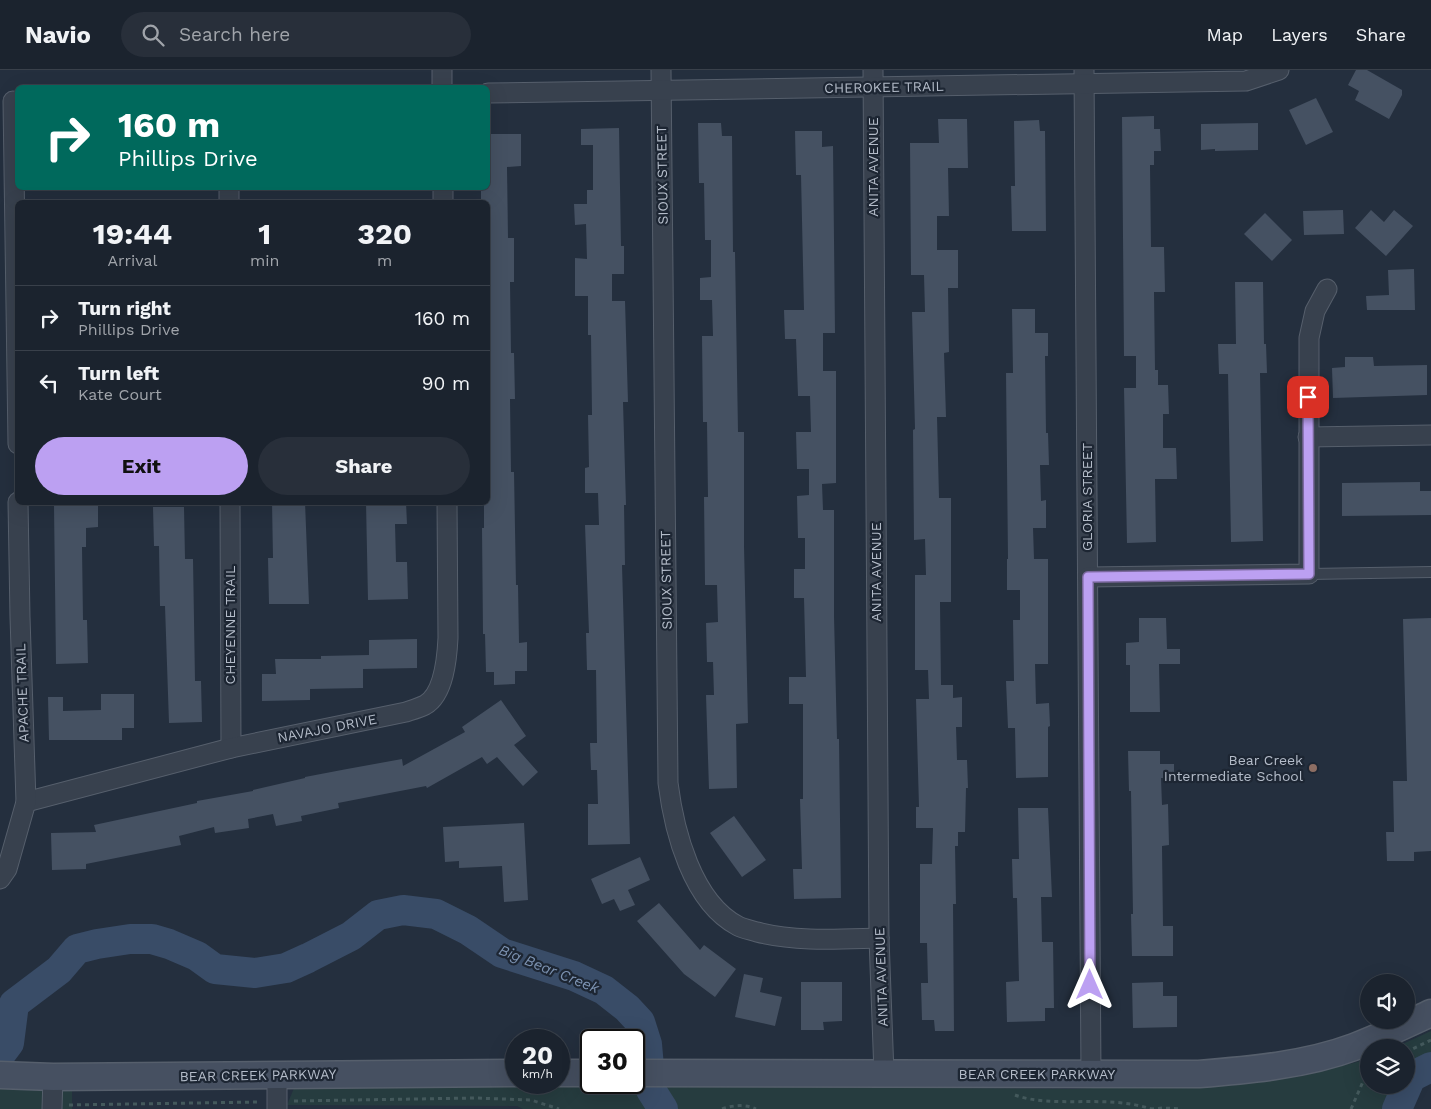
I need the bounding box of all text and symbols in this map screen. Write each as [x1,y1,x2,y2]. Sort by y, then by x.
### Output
search box [121,12,471,57]
text: Navio [25,21,91,49]
icon: search [139,21,167,49]
text: Search here [179,23,290,46]
text: Map [1206,24,1243,45]
text: Layers [1271,24,1328,45]
text: Share [1356,24,1406,45]
street label: CHEROKEE TRAIL [824,78,944,96]
text: 160 m [118,104,220,146]
icon: right [35,105,100,170]
street label: ANITA AVENUE [865,117,881,217]
street label: SIOUX STREET [653,125,671,225]
text: Phillips Drive [118,146,258,171]
text: 19:44 [93,216,172,251]
text: 1 [258,216,271,251]
text: 320 [357,216,412,251]
text: Arrival [107,251,157,270]
text: min [250,251,279,270]
text: m [377,251,392,270]
text: Turn right [78,297,171,320]
icon: right [35,304,63,332]
text: 160 m [415,307,470,330]
text: Phillips Drive [78,320,180,339]
text: Turn left [78,362,159,385]
icon: left [35,369,63,397]
text: 90 m [422,372,470,395]
pin [1287,376,1329,418]
icon: arrive [1294,383,1322,411]
text: Kate Court [78,385,162,404]
button: Exit [35,437,248,495]
button: Share [258,437,470,495]
street label: GLORIA STREET [1079,442,1095,551]
street label: ANITA AVENUE [868,522,884,622]
street label: SIOUX STREET [657,530,675,630]
street label: CHEYENNE TRAIL [222,566,238,684]
street label: APACHE TRAIL [12,643,32,743]
street label: NAVAJO DRIVE [276,711,378,745]
place label: Bear Creek Intermediate School [1164,752,1304,784]
marker: Bear Creek Intermediate School [1307,762,1319,774]
street label: ANITA AVENUE [871,927,891,1027]
water label: Big Bear Creek [496,941,603,998]
position arrow [1063,958,1115,1010]
map controls [1360,974,1415,1094]
button: sound [1360,974,1415,1029]
speed limit sign: 30 [580,1029,645,1094]
button: layers [1360,1039,1415,1094]
text: 20 [522,1041,553,1070]
street label: BEAR CREEK PARKWAY [179,1066,337,1084]
street label: BEAR CREEK PARKWAY [959,1066,1115,1082]
text: km/h [522,1067,553,1081]

